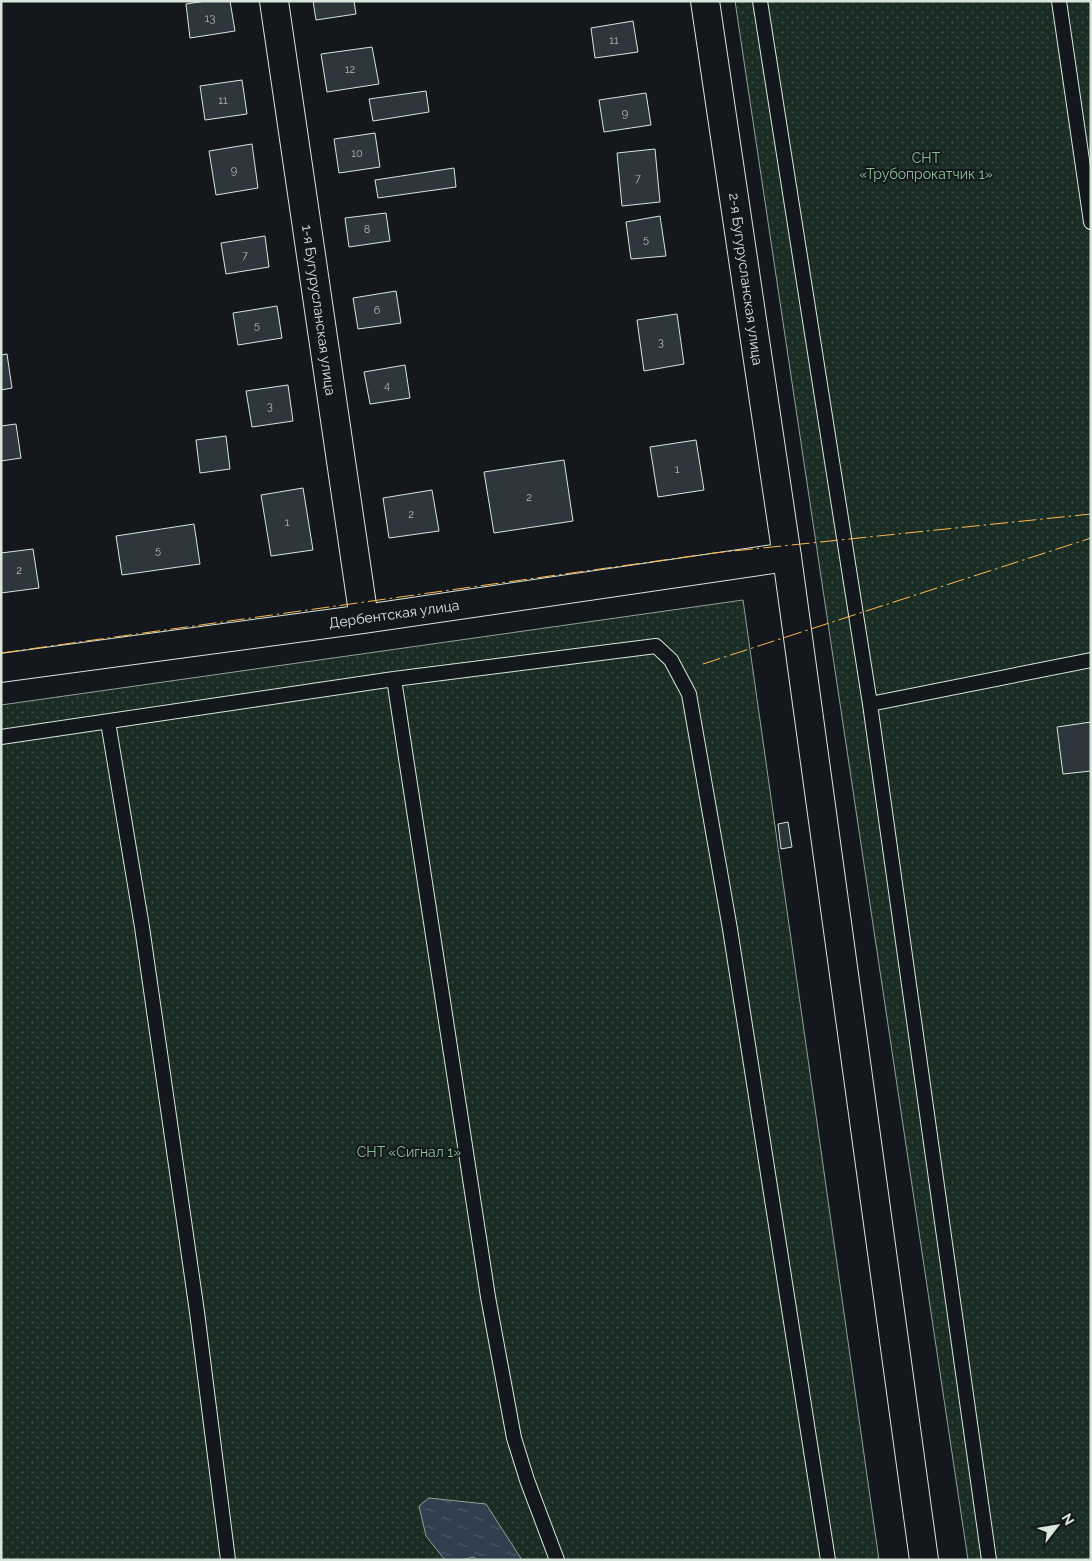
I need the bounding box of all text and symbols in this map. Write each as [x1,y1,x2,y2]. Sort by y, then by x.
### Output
house number: 13 [205,12,215,25]
house number: 11 [609,34,619,47]
house number: 12 [345,63,355,76]
house number: 11 [218,94,228,107]
house number: 9 [622,107,628,120]
house number: 10 [351,147,363,160]
park label: СНТ «Трубопрокатчик 1» [859,150,993,182]
house number: 9 [231,164,237,177]
house number: 7 [635,172,641,185]
street label: 2-я Бугурусланская улица [726,192,766,366]
house number: 8 [364,223,370,236]
street label: 1-я Бугурусланская улица [299,224,339,396]
house number: 5 [643,233,649,246]
house number: 7 [242,249,248,262]
house number: 6 [374,304,381,317]
house number: 5 [254,319,260,332]
house number: 3 [658,336,664,349]
house number: 4 [384,379,390,392]
house number: 3 [267,400,273,413]
house number: 1 [675,463,680,476]
house number: 2 [526,491,532,504]
house number: 2 [408,508,414,521]
house number: 1 [285,516,290,529]
house number: 5 [155,544,161,557]
house number: 2 [16,564,22,577]
street label: Дербентская улица [328,597,460,631]
park label: СНТ «Сигнал 1» [357,1144,461,1160]
north arrow [1032,1501,1082,1551]
text: N [1059,1511,1078,1528]

